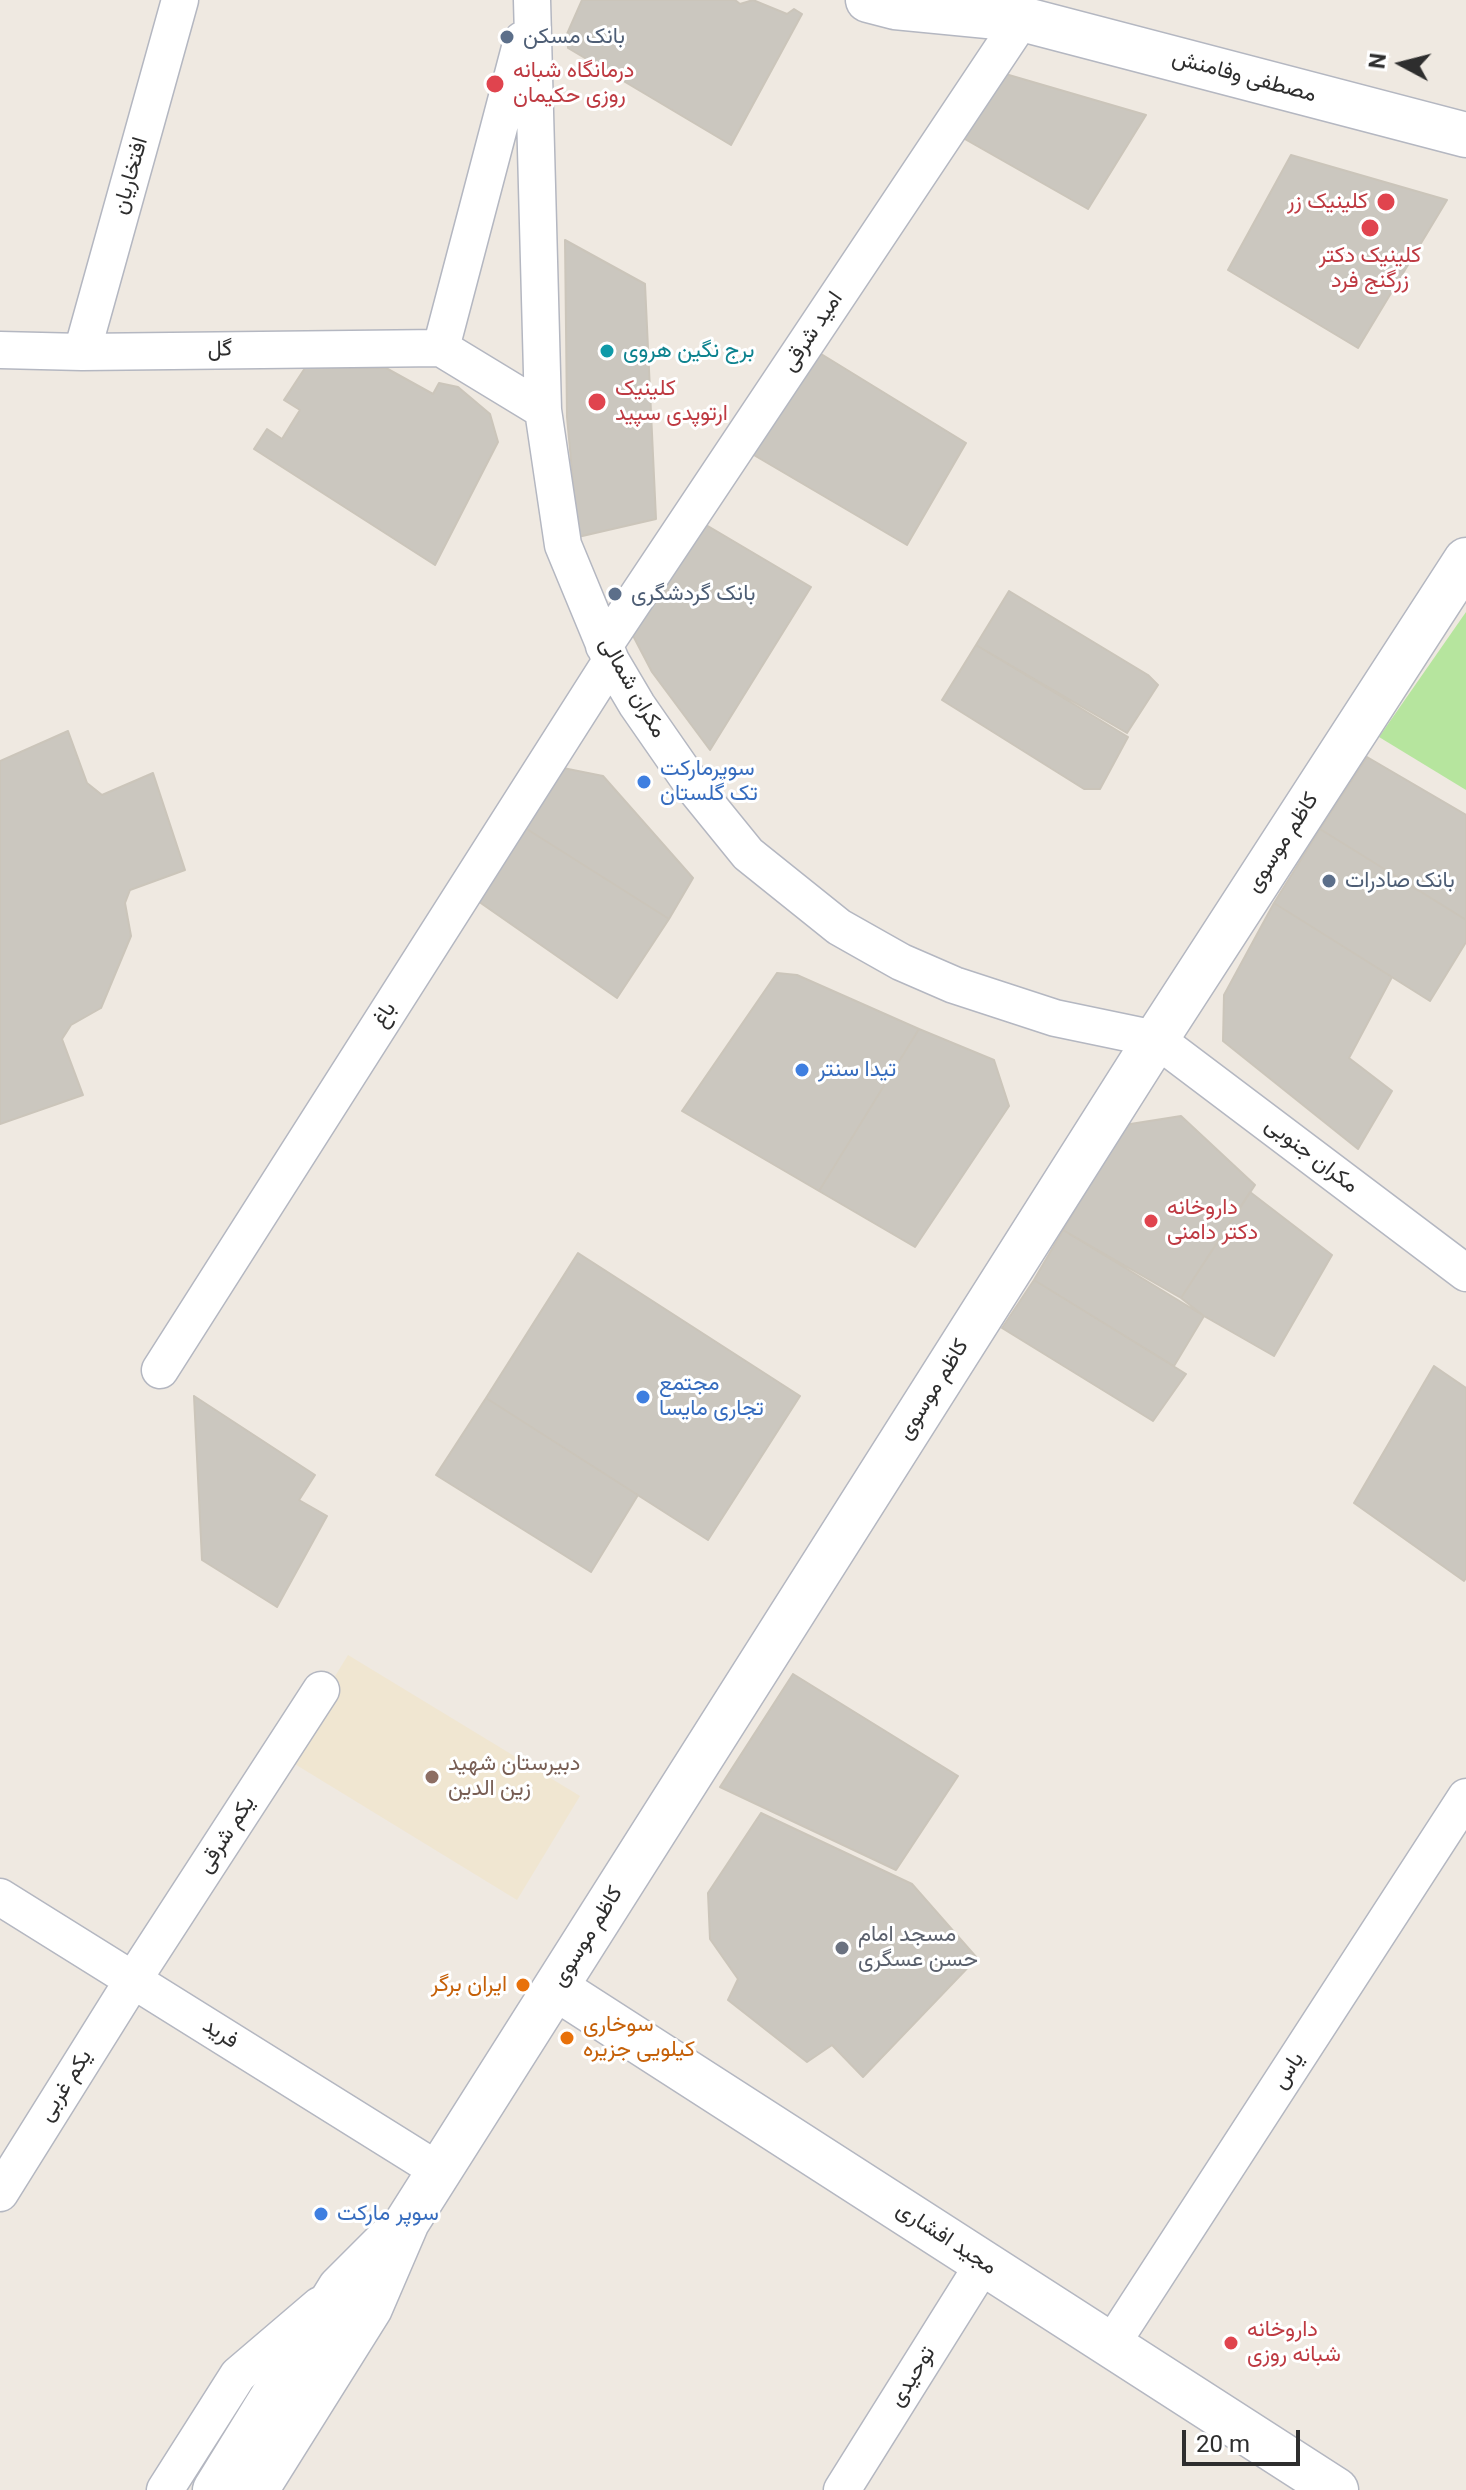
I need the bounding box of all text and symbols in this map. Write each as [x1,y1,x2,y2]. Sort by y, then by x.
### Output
place label: بانک مسکن [523,24,625,50]
north arrow [1362,24,1442,104]
marker: بانک مسکن [498,28,516,46]
street label: مصطفی وفامنش [1169,45,1319,109]
text: N [1364,52,1391,70]
place label: درمانگاه شبانه روزی حکیمان [513,58,634,110]
marker: درمانگاه شبانه روزی حکیمان [484,73,506,95]
street label: افتخاریان [107,134,155,218]
place label: کلینیک زر [1287,189,1368,215]
marker: کلینیک زر [1375,191,1397,213]
marker: کلینیک دکتر زرگنج فرد [1359,217,1381,239]
place label: کلینیک دکتر زرگنج فرد [1319,243,1421,294]
street label: امید شرقی [777,287,849,377]
street label: گل [208,337,232,363]
place label: برج نگین هروی [623,338,754,364]
marker: برج نگین هروی [598,342,616,360]
place label: کلینیک ارتوپدی سپید [615,376,728,428]
marker: کلینیک ارتوپدی سپید [586,391,608,413]
place label: بانک گردشگری [631,581,755,607]
marker: بانک گردشگری [606,585,624,603]
street label: مکران شمالی [593,633,671,743]
place label: سوپرمارکت تک گلستان [660,756,758,808]
marker: سوپرمارکت تک گلستان [635,773,653,791]
street label: کاظم موسوی [1241,788,1325,898]
place label: بانک صادرات [1345,868,1455,894]
marker: بانک صادرات [1320,872,1338,890]
street label: باغ [367,997,403,1033]
place label: تیدا سنتر [818,1057,896,1083]
marker: تیدا سنتر [793,1061,811,1079]
street label: مکران جنوبی [1259,1112,1363,1200]
place label: داروخانه دکتر دامنی [1167,1195,1258,1246]
marker: داروخانه دکتر دامنی [1142,1212,1160,1230]
street label: کاظم موسوی [893,1335,975,1445]
place label: مجتمع تجاری مايسا [659,1371,764,1422]
marker: مجتمع تجاری مايسا [634,1388,652,1406]
place label: دبیرستان شهید زین الدین [448,1751,580,1802]
marker: دبیرستان شهید زین الدین [423,1768,441,1786]
street label: یکم شرقی [192,1792,262,1878]
street label: کاظم موسوی [547,1882,629,1992]
place label: مسجد امام حسن عسگری [858,1922,978,1974]
marker: مسجد امام حسن عسگری [833,1939,851,1957]
place label: ایران برگر [431,1972,507,1998]
marker: ایران برگر [514,1976,532,1994]
place label: سوخاری کیلویی جزیره [583,2012,695,2064]
street label: فرید [197,2013,243,2055]
marker: سوخاری کیلویی جزیره [558,2029,576,2047]
street label: یکم غربی [34,2045,98,2127]
street label: یاس [1267,2048,1311,2094]
street label: مجید افشاری [891,2197,1001,2281]
place label: سوپر مارکت [337,2201,439,2227]
marker: سوپر مارکت [312,2205,330,2223]
place label: داروخانه شبانه روزی [1247,2317,1341,2368]
marker: داروخانه شبانه روزی [1222,2334,1240,2352]
street label: توحیدی [884,2342,942,2412]
scale bar [1186,2414,1304,2464]
text: 20 m [1196,2430,1250,2458]

